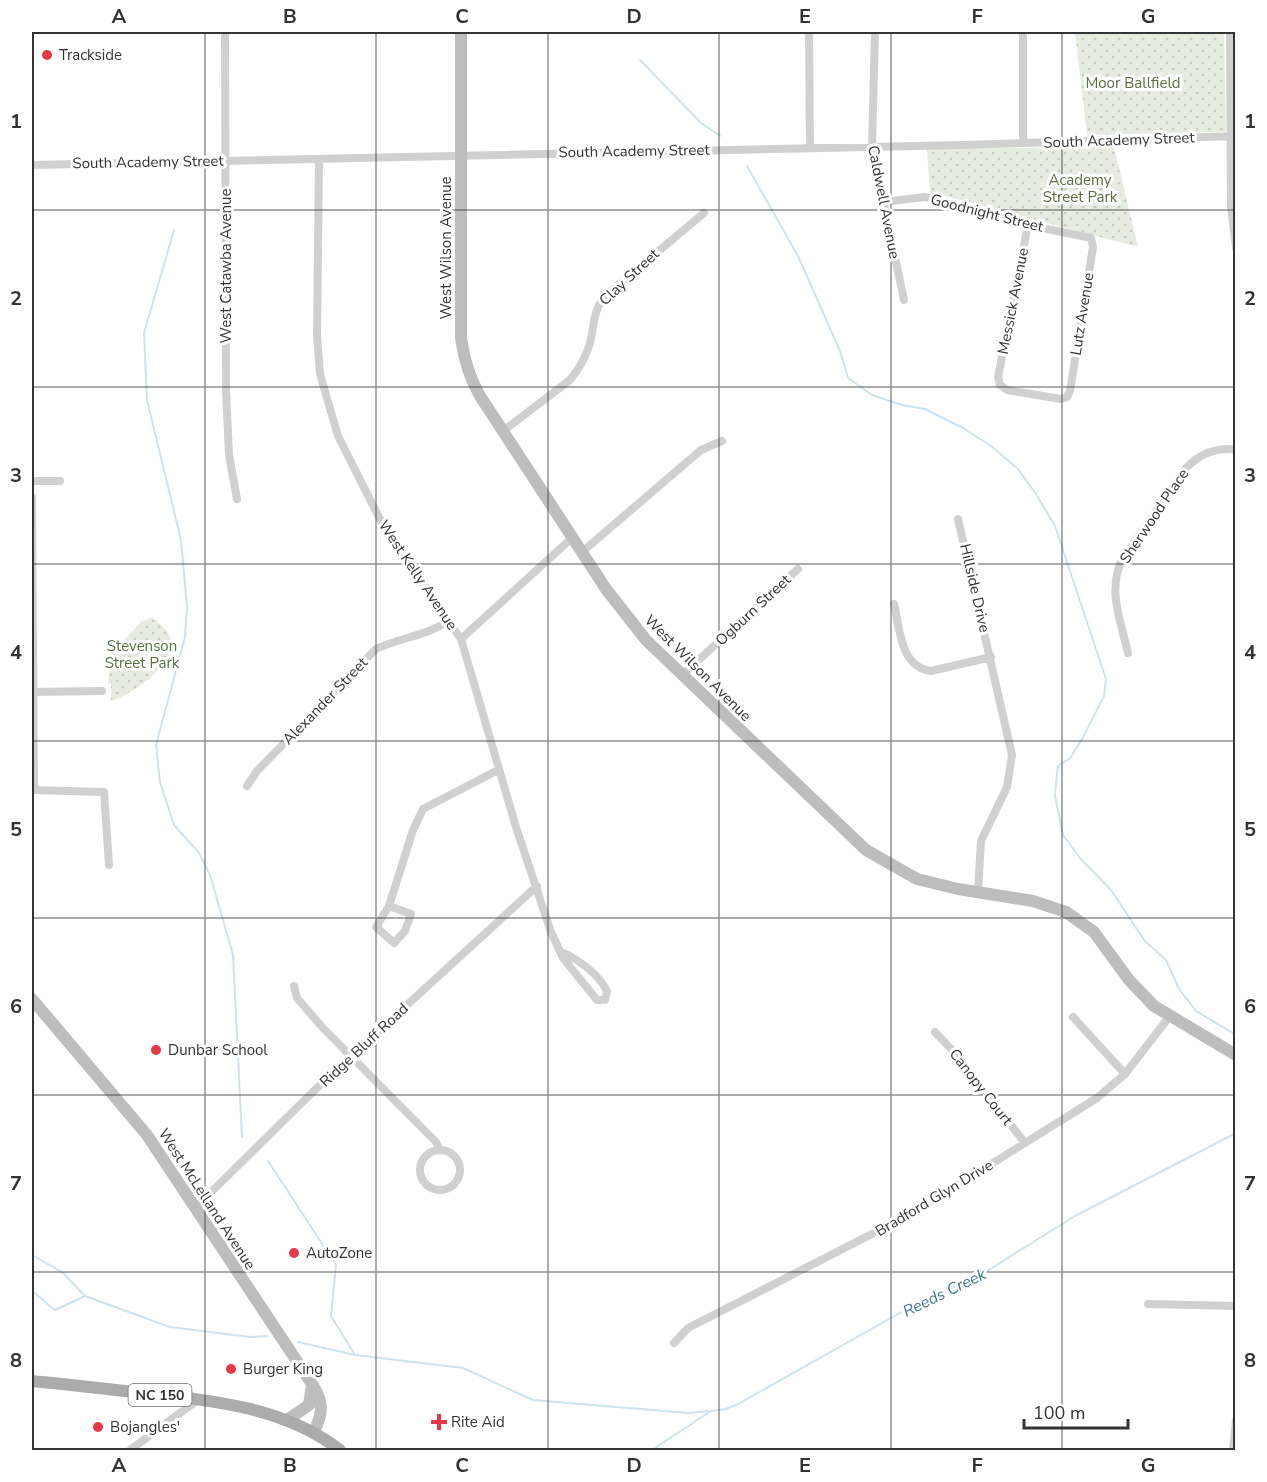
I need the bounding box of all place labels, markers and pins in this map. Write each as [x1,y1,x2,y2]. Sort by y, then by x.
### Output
place label: Trackside [59,45,122,65]
marker: Trackside [40,48,54,62]
place label: Dunbar School [168,1040,268,1060]
marker: Dunbar School [149,1043,163,1057]
place label: AutoZone [306,1243,372,1263]
marker: AutoZone [287,1246,301,1260]
place label: Burger King [243,1359,323,1379]
marker: Burger King [224,1362,238,1376]
place label: Rite Aid [451,1412,505,1432]
marker: Rite Aid [432,1415,446,1429]
place label: Bojangles' [110,1417,180,1437]
marker: Bojangles' [91,1420,105,1434]

